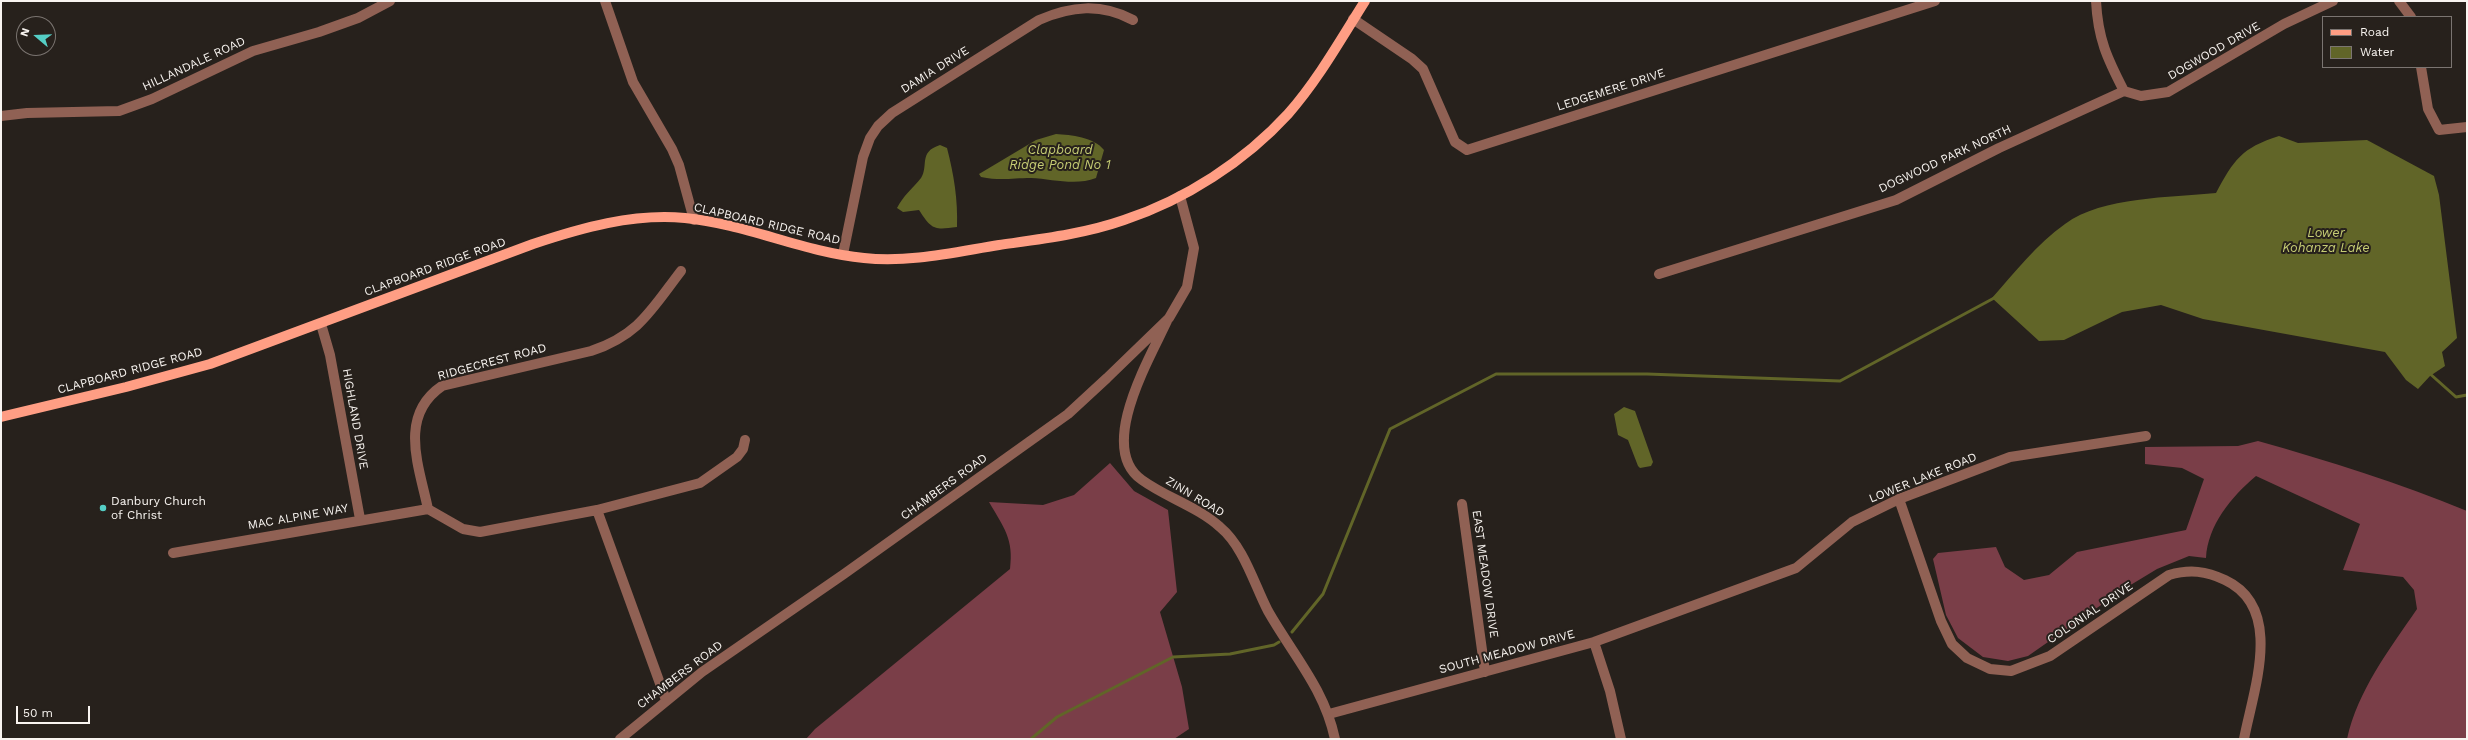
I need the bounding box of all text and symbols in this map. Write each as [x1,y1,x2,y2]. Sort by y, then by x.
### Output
north arrow [16,16,56,56]
legend [2322,16,2452,68]
street label: DOGWOOD DRIVE [2165,19,2263,83]
text: Road [2360,25,2389,39]
text: N [18,26,33,38]
street label: HILLANDALE ROAD [140,34,248,94]
street label: DAMIA DRIVE [898,43,972,97]
text: Water [2360,45,2394,59]
street label: LEDGEMERE DRIVE [1555,66,1667,114]
street label: DOGWOOD PARK NORTH [1876,122,2014,196]
water label: Clapboard Ridge Pond No 1 [1009,142,1111,173]
street label: CLAPBOARD RIDGE ROAD [692,200,842,248]
water label: Lower Kohanza Lake [2282,225,2370,256]
street label: CLAPBOARD RIDGE ROAD [362,235,508,299]
street label: RIDGECREST ROAD [436,341,548,383]
street label: CLAPBOARD RIDGE ROAD [56,345,204,397]
street label: HIGHLAND DRIVE [339,367,371,471]
street label: LOWER LAKE ROAD [1867,450,1979,506]
street label: CHAMBERS ROAD [898,451,990,523]
street label: ZINN ROAD [1163,474,1227,520]
place label: Danbury Church of Christ [111,494,206,522]
street label: MAC ALPINE WAY [247,501,349,533]
marker: Danbury Church of Christ [98,503,108,513]
street label: EAST MEADOW DRIVE [1469,509,1501,639]
street label: COLONIAL DRIVE [2044,579,2136,647]
street label: SOUTH MEADOW DRIVE [1438,627,1576,677]
street label: CHAMBERS ROAD [634,638,726,712]
scale bar [18,698,92,724]
text: 50 m [23,706,53,720]

